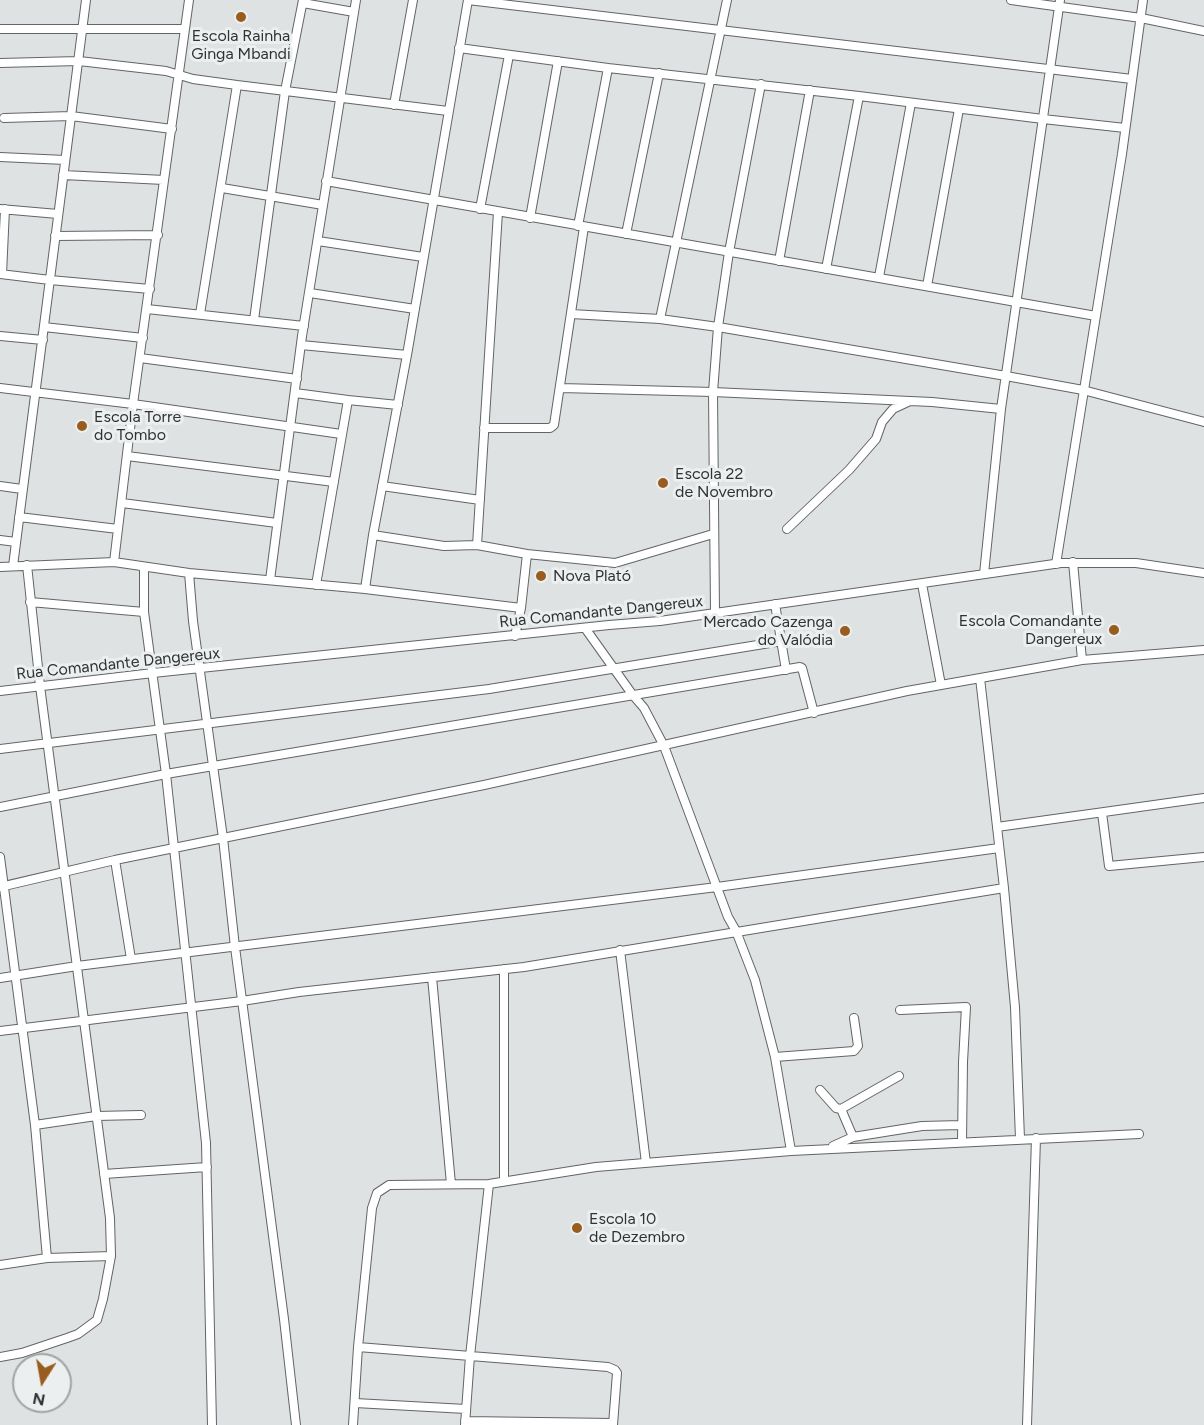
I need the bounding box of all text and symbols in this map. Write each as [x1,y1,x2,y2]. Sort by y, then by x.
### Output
marker: Escola Rainha Ginga Mbandi [234,10,248,24]
place label: Escola Rainha Ginga Mbandi [191,26,291,64]
place label: Escola Torre do Tombo [94,407,181,445]
marker: Escola Torre do Tombo [75,419,89,433]
place label: Escola 22 de Novembro [675,464,773,502]
marker: Escola 22 de Novembro [656,476,670,490]
place label: Nova Plató [553,566,631,586]
marker: Nova Plató [534,569,548,583]
street label: Rua Comandante Dangereux [498,592,704,632]
place label: Escola Comandante Dangereux [959,611,1102,649]
place label: Mercado Cazenga do Valódia [703,612,833,650]
marker: Escola Comandante Dangereux [1107,623,1121,637]
marker: Mercado Cazenga do Valódia [838,624,852,638]
street label: Rua Comandante Dangereux [15,644,221,684]
place label: Escola 10 de Dezembro [589,1209,685,1247]
marker: Escola 10 de Dezembro [570,1221,584,1235]
north arrow [12,1353,72,1413]
text: N [31,1389,47,1410]

